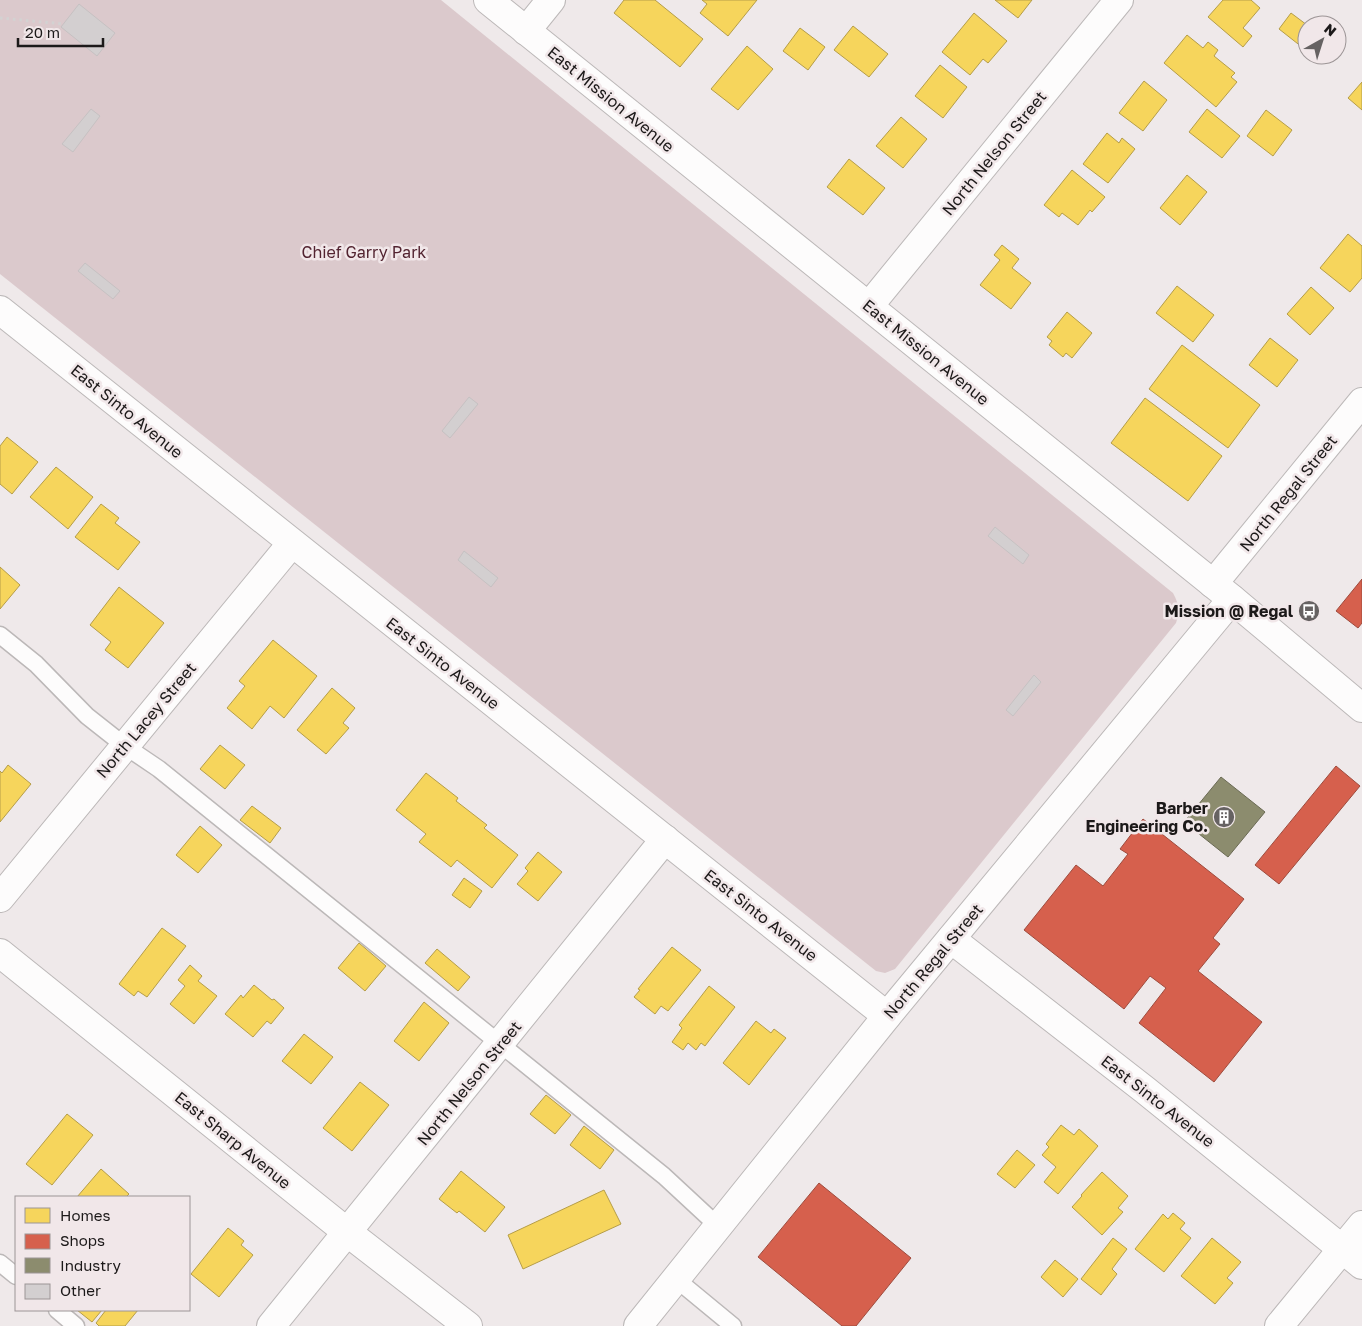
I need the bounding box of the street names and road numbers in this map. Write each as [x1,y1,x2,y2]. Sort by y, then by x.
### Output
street label: East Mission Avenue [544,42,678,156]
street label: North Nelson Street [938,87,1050,219]
street label: East Mission Avenue [859,295,993,409]
street label: East Sinto Avenue [67,360,187,462]
street label: North Regal Street [1235,431,1341,555]
street label: East Sinto Avenue [382,613,504,713]
street label: North Lacey Street [92,658,200,782]
street label: East Sinto Avenue [700,865,822,965]
street label: North Regal Street [879,899,987,1023]
street label: North Nelson Street [413,1017,525,1149]
street label: East Sinto Avenue [1097,1051,1219,1151]
street label: East Sharp Avenue [171,1087,295,1193]

